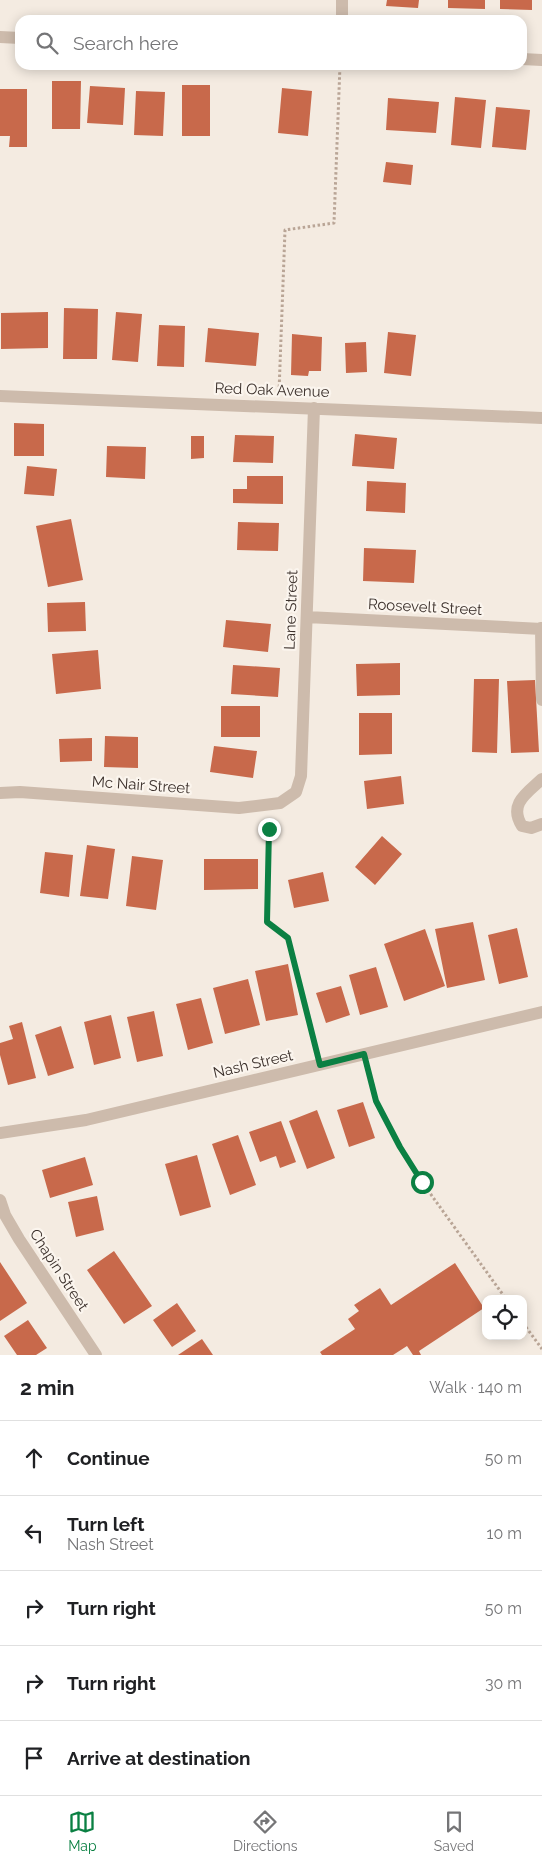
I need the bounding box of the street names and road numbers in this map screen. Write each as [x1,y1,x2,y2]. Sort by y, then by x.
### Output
street label: Red Oak Avenue [214,379,330,401]
street label: Lane Street [281,570,301,650]
street label: Roosevelt Street [367,595,483,619]
street label: Mc Nair Street [91,773,191,797]
street label: Nash Street [211,1046,295,1082]
street label: Chapin Street [26,1226,92,1314]

